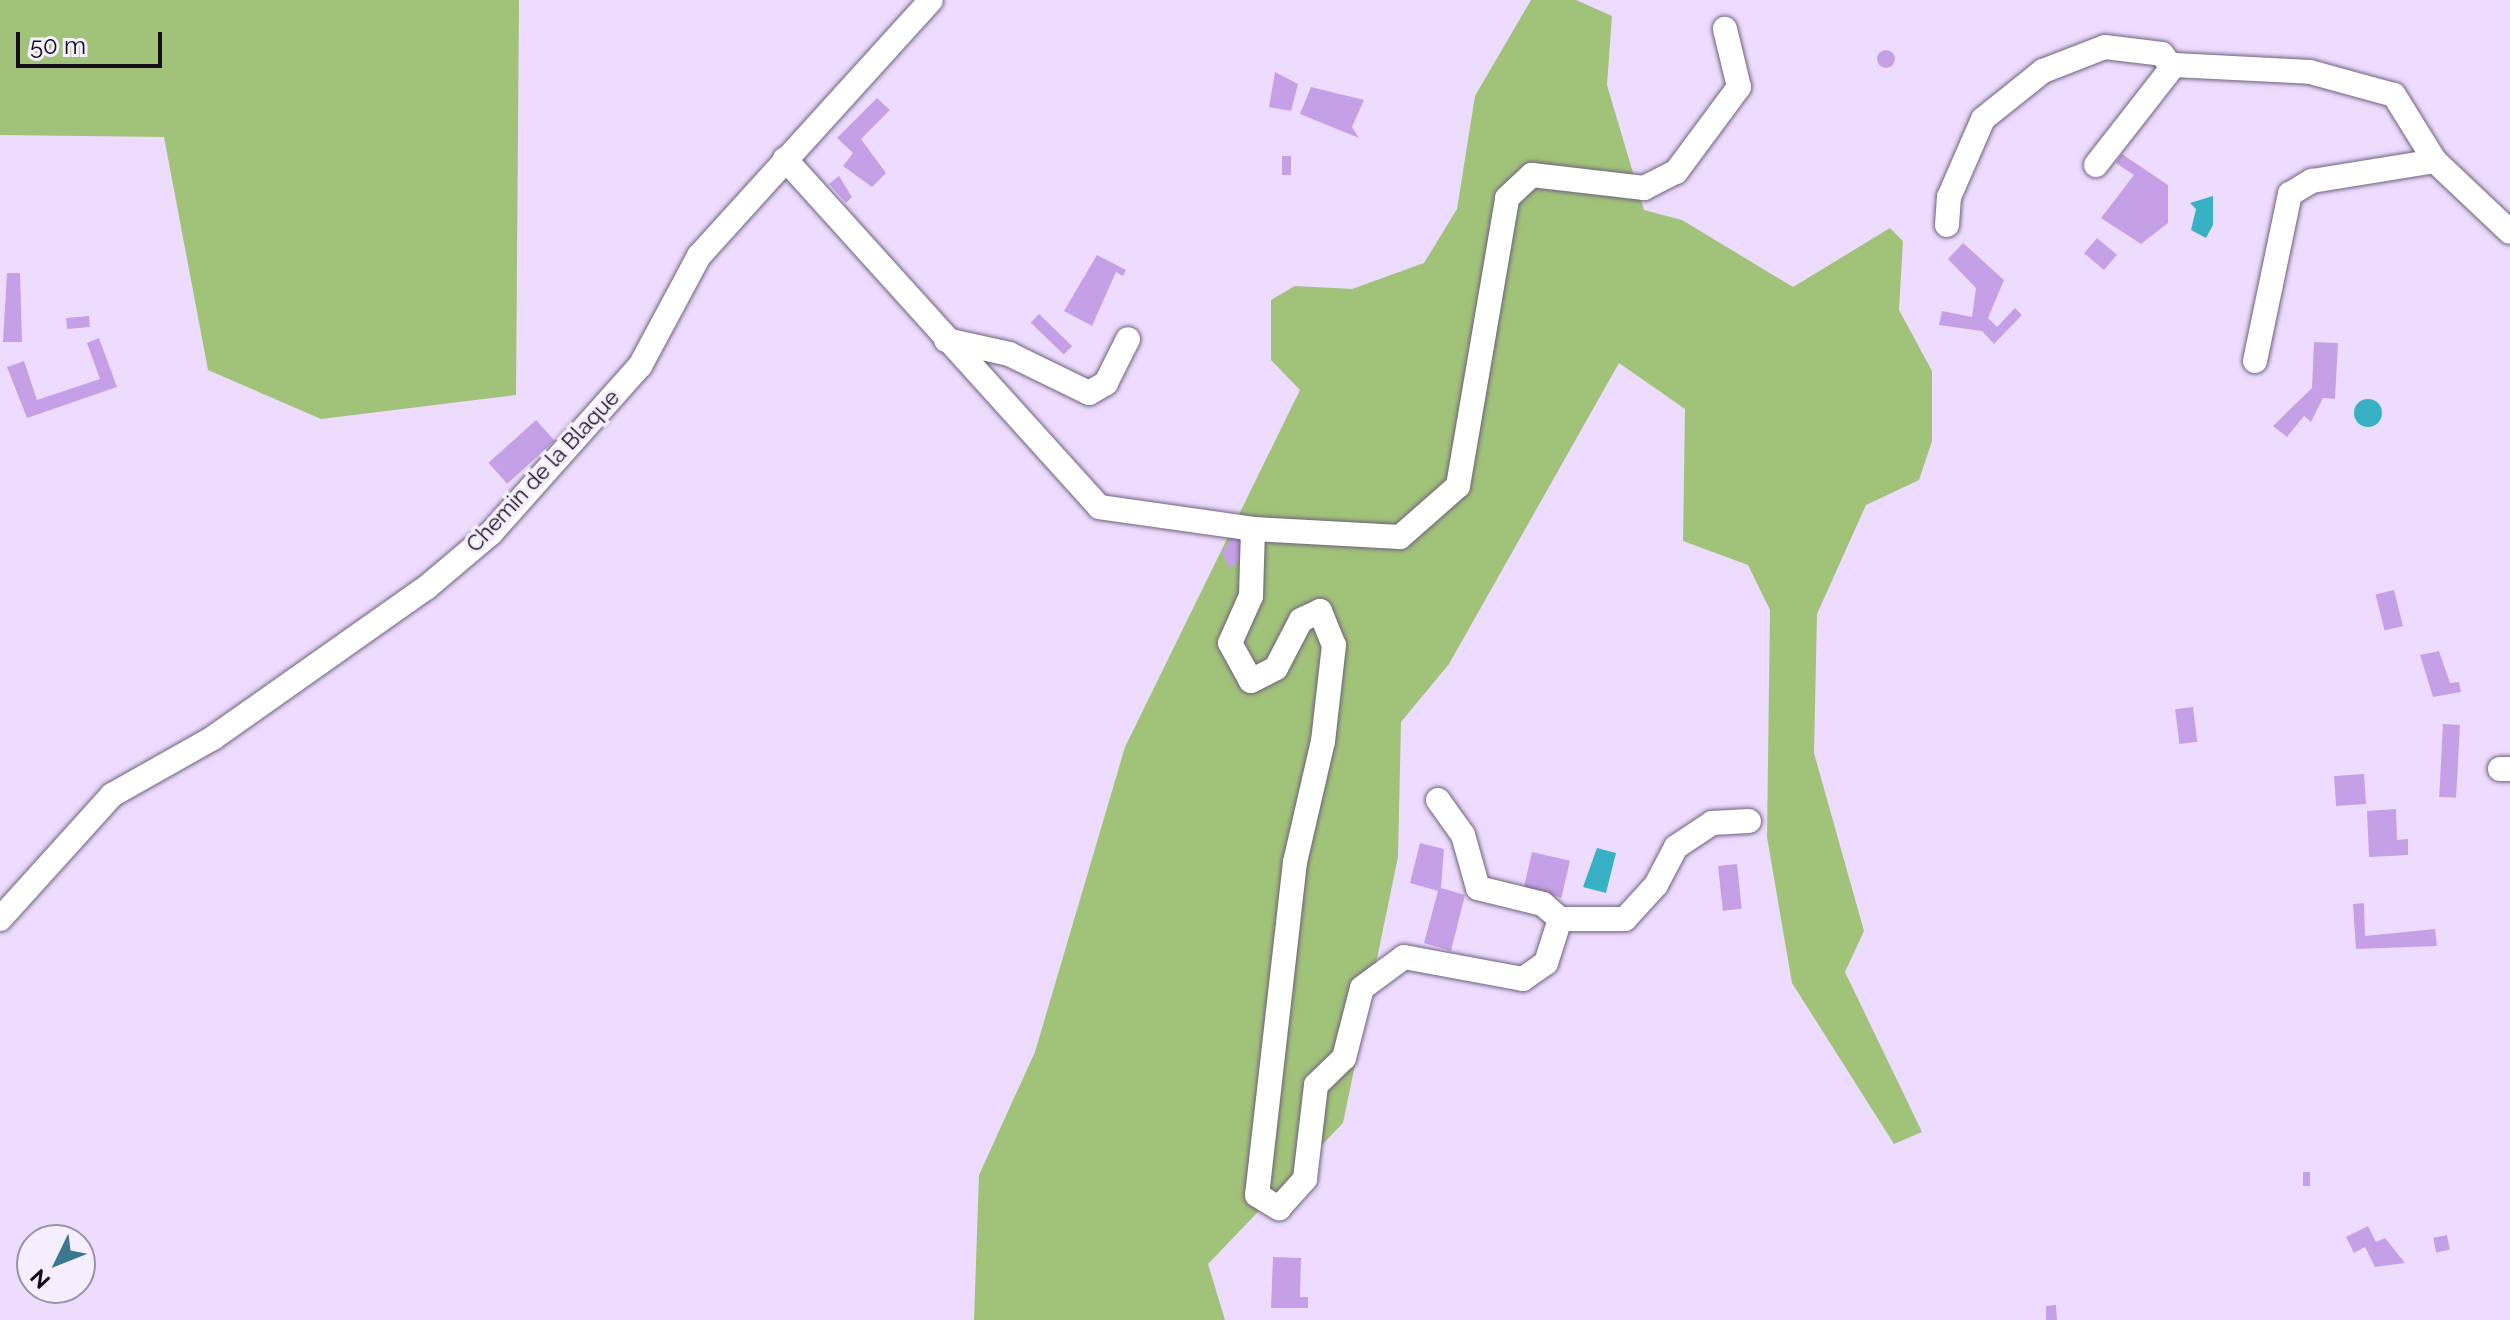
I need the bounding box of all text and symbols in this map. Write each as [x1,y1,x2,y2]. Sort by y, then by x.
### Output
scale bar [20,16,166,66]
text: 50 m [30,31,86,60]
street label: Chemin de la Blaque [461,384,625,558]
north arrow [16,1224,96,1304]
text: N [25,1264,55,1294]

